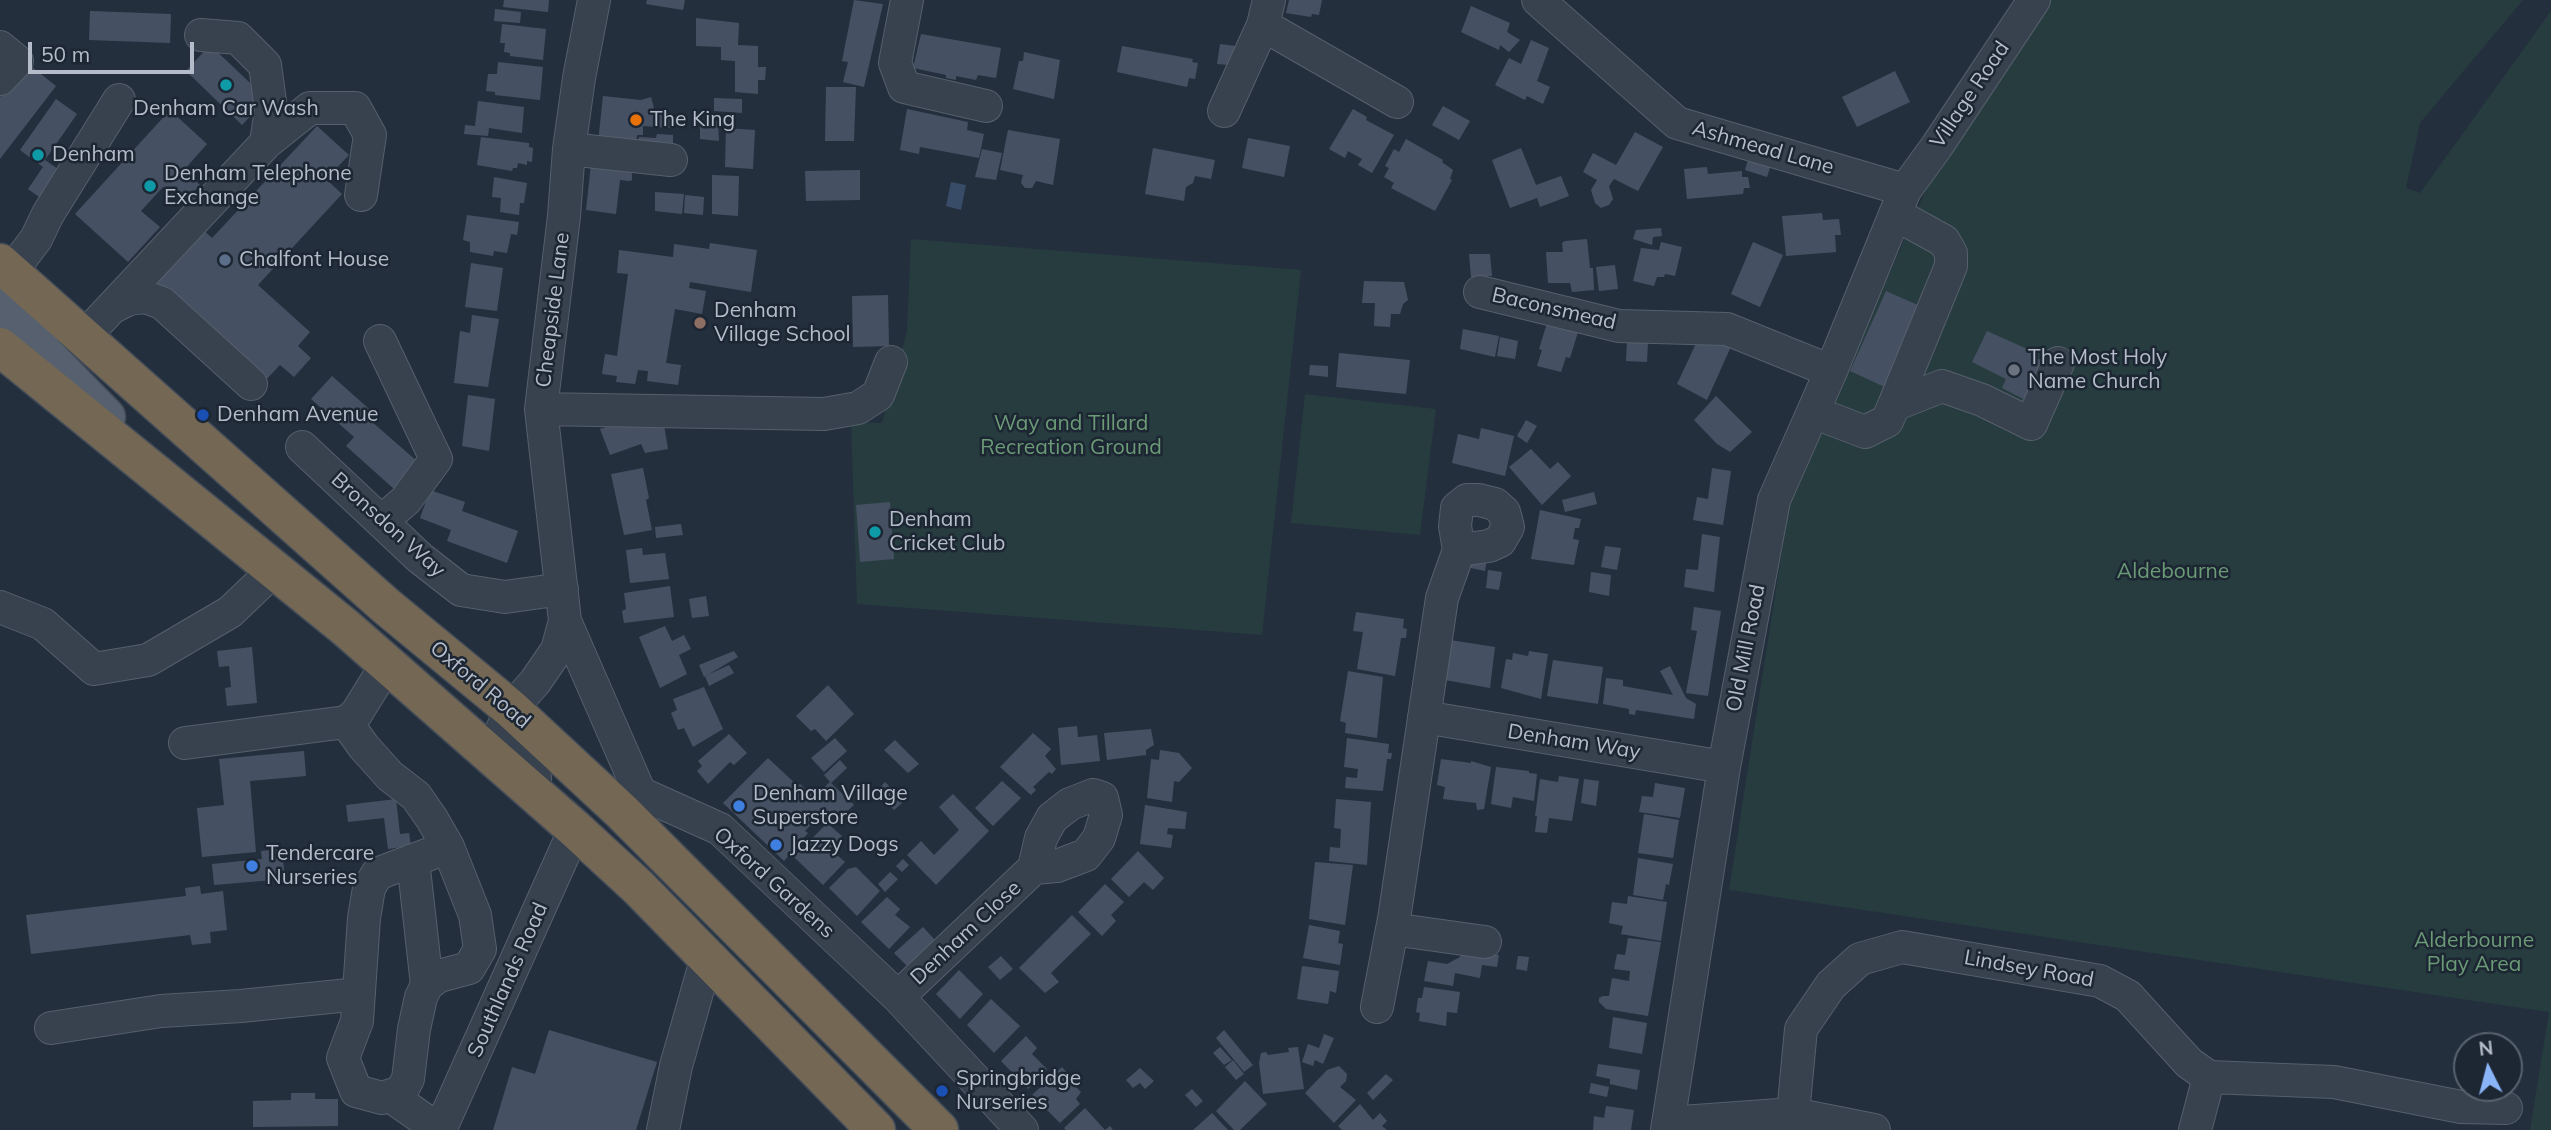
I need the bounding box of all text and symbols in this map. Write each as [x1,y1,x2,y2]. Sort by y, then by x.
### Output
scale bar [32,28,198,72]
street label: Village Road [1925,37,2015,153]
text: 50 m [41,41,90,67]
marker: Denham Car Wash [218,77,234,93]
place label: Denham Car Wash [133,96,319,122]
place label: The King [650,107,735,133]
marker: The King [628,112,644,128]
street label: Ashmead Lane [1689,116,1837,180]
place label: Denham [52,142,135,168]
marker: Denham [30,147,46,163]
place label: Denham Telephone Exchange [164,161,352,211]
marker: Denham Telephone Exchange [142,178,158,194]
street label: Cheapside Lane [531,231,575,389]
place label: Chalfont House [239,247,389,273]
marker: Chalfont House [217,252,233,268]
street label: Baconsmead [1489,282,1619,336]
place label: Denham Village School [714,298,851,348]
marker: Denham Village School [692,315,708,331]
place label: The Most Holy Name Church [2028,345,2167,395]
marker: The Most Holy Name Church [2006,362,2022,378]
place label: Denham Avenue [217,402,378,428]
marker: Denham Avenue [195,407,211,423]
park label: Way and Tillard Recreation Ground [980,411,1162,461]
street label: Bronsdon Way [326,467,450,583]
place label: Denham Cricket Club [889,507,1005,557]
marker: Denham Cricket Club [867,524,883,540]
park label: Aldebourne [2117,559,2229,585]
street label: Old Mill Road [1721,582,1771,714]
street label: Oxford Road [425,636,535,734]
street label: Denham Way [1506,719,1642,765]
place label: Denham Village Superstore [753,781,908,831]
marker: Denham Village Superstore [731,798,747,814]
street label: Oxford Gardens [708,822,840,944]
place label: Jazzy Dogs [790,832,899,858]
marker: Jazzy Dogs [768,837,784,853]
place label: Tendercare Nurseries [266,841,374,891]
marker: Tendercare Nurseries [244,858,260,874]
street label: Denham Close [906,876,1026,990]
street label: Southlands Road [463,899,553,1061]
park label: Alderbourne Play Area [2414,928,2534,978]
street label: Lindsey Road [1962,945,2096,993]
north arrow [2453,1032,2523,1102]
text: N [2478,1035,2494,1061]
place label: Springbridge Nurseries [956,1066,1081,1116]
marker: Springbridge Nurseries [934,1083,950,1099]

